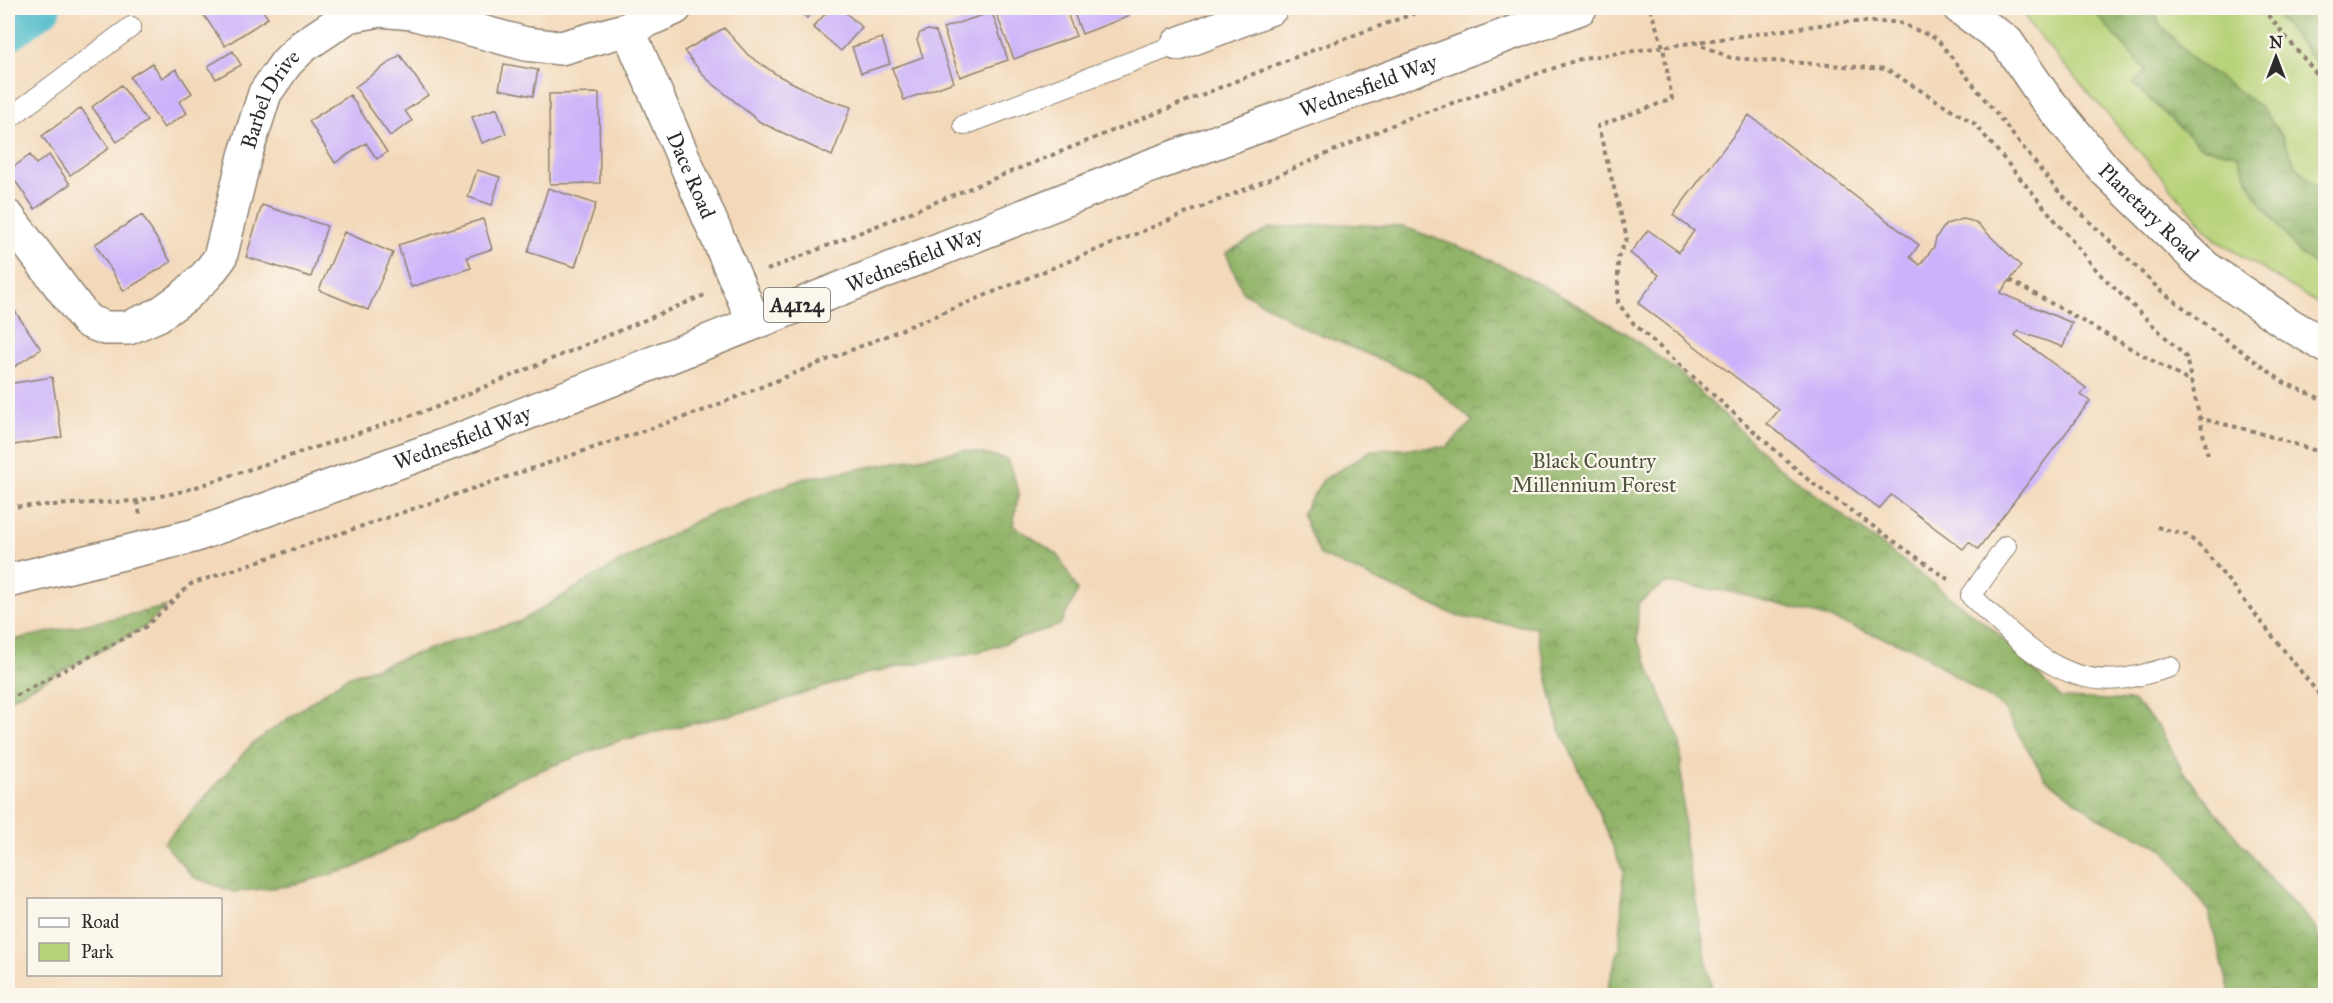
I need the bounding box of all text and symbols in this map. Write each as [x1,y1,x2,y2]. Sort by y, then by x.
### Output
north arrow [2246,27,2306,87]
text: N [2269,33,2283,52]
street label: Barbel Drive [235,44,305,152]
street label: Wednesfield Way [1296,48,1442,123]
street label: Dace Road [661,128,721,223]
street label: Planetary Road [2093,158,2205,267]
street label: Wednesfield Way [842,220,988,298]
road number: A4124 [764,288,830,322]
street label: Wednesfield Way [390,399,536,476]
park label: Black Country Millennium Forest [1512,448,1677,498]
legend [27,898,222,976]
text: Road [81,911,119,933]
text: Park [81,941,114,963]

